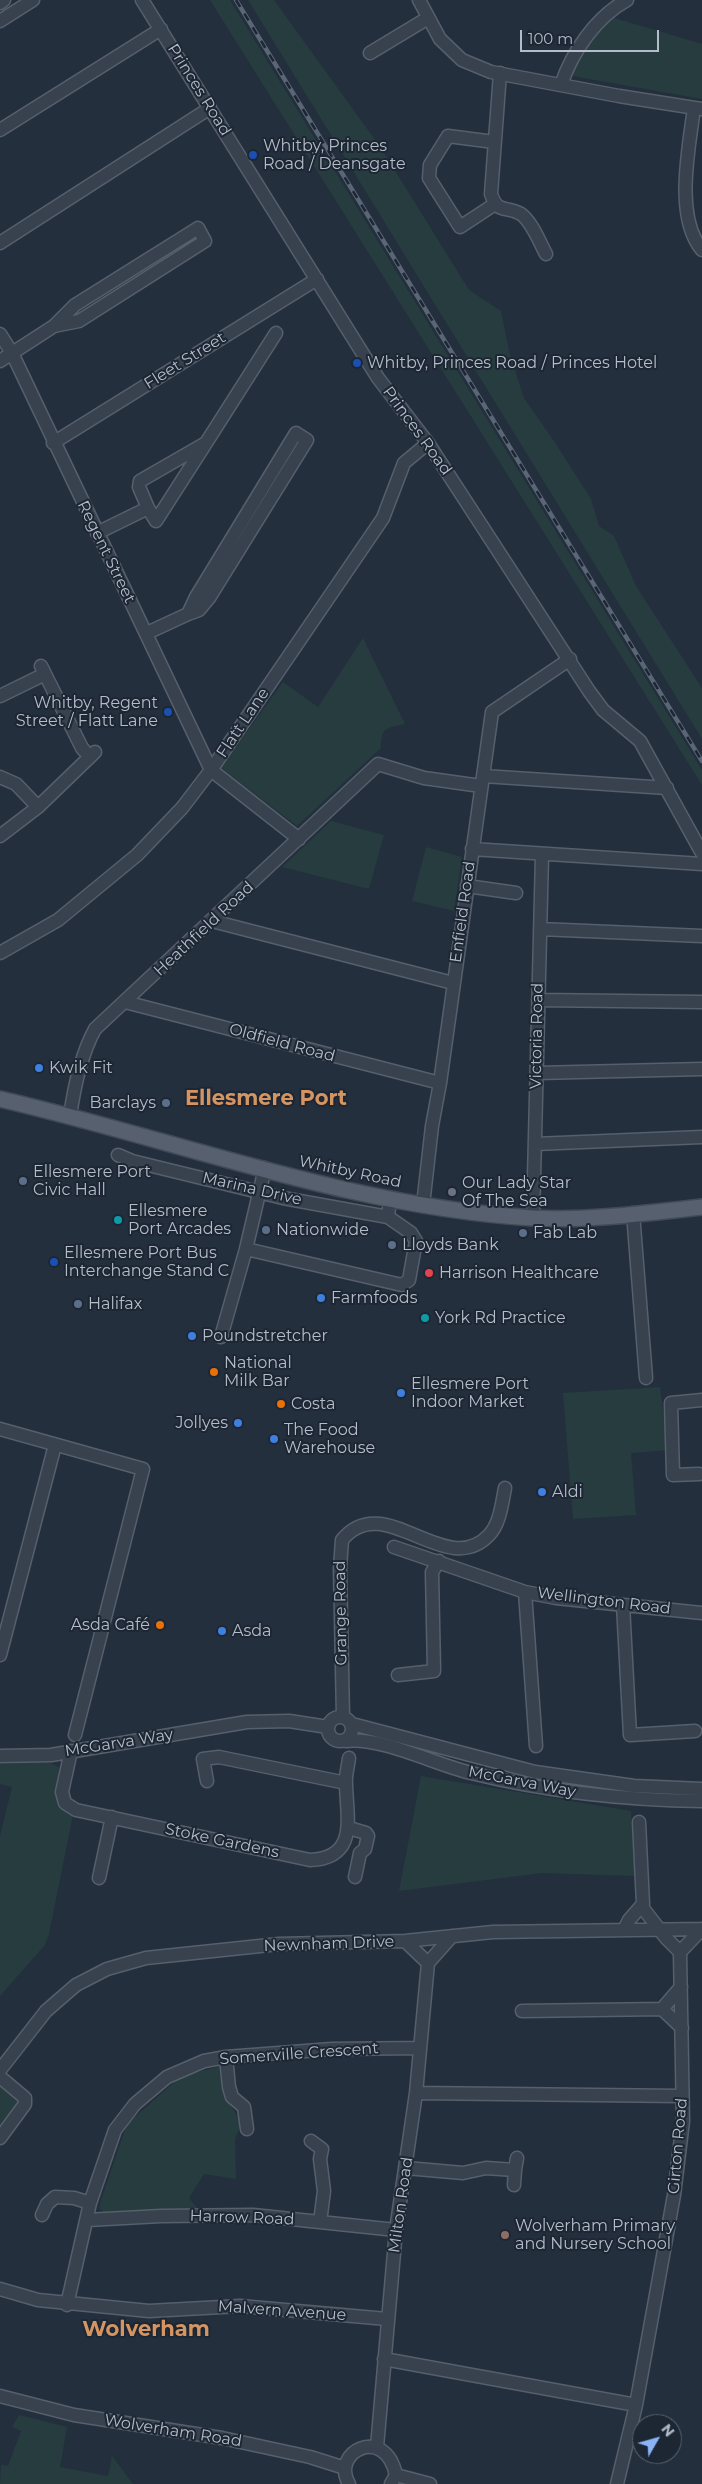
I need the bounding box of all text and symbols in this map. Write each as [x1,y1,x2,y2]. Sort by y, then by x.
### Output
scale bar [522,20,661,52]
text: 100 m [528,29,573,48]
street label: Princes Road [163,40,235,140]
place label: Whitby, Princes Road / Deansgate [263,136,406,174]
marker: Whitby, Princes Road / Deansgate [247,149,259,161]
street label: Fleet Street [141,328,229,394]
place label: Whitby, Princes Road / Princes Hotel [367,353,657,373]
marker: Whitby, Princes Road / Princes Hotel [351,357,363,369]
street label: Princes Road [378,383,456,479]
street label: Regent Street [73,498,139,606]
street label: Flatt Lane [213,684,273,762]
place label: Whitby, Regent Street / Flatt Lane [16,693,158,731]
marker: Whitby, Regent Street / Flatt Lane [162,706,174,718]
street label: Enfield Road [446,860,480,964]
street label: Heathfield Road [150,878,258,980]
street label: Victoria Road [526,983,548,1089]
street label: Oldfield Road [227,1020,337,1066]
place label: Kwik Fit [49,1058,113,1078]
marker: Kwik Fit [33,1062,45,1074]
district label: Ellesmere Port [185,1086,347,1112]
place label: Barclays [90,1093,156,1113]
marker: Barclays [160,1097,172,1109]
street label: Whitby Road [297,1152,403,1192]
place label: Ellesmere Port Civic Hall [33,1162,151,1200]
street label: Marina Drive [200,1168,304,1210]
place label: Our Lady Star Of The Sea [462,1173,571,1211]
marker: Ellesmere Port Civic Hall [17,1175,29,1187]
marker: Our Lady Star Of The Sea [446,1186,458,1198]
place label: Ellesmere Port Arcades [128,1201,231,1239]
marker: Ellesmere Port Arcades [112,1214,124,1226]
place label: Nationwide [276,1220,369,1240]
place label: Fab Lab [533,1223,597,1243]
marker: Nationwide [260,1224,272,1236]
marker: Fab Lab [517,1227,529,1239]
place label: Lloyds Bank [402,1235,499,1255]
marker: Lloyds Bank [386,1239,398,1251]
place label: Ellesmere Port Bus Interchange Stand C [64,1243,229,1281]
marker: Ellesmere Port Bus Interchange Stand C [48,1256,60,1268]
place label: Harrison Healthcare [439,1263,599,1283]
marker: Harrison Healthcare [423,1267,435,1279]
place label: Farmfoods [331,1288,418,1308]
marker: Farmfoods [315,1292,327,1304]
place label: Halifax [88,1294,142,1314]
marker: Halifax [72,1298,84,1310]
place label: York Rd Practice [435,1308,566,1328]
marker: York Rd Practice [419,1312,431,1324]
place label: Poundstretcher [202,1326,328,1346]
marker: Poundstretcher [186,1330,198,1342]
place label: National Milk Bar [224,1353,292,1391]
marker: National Milk Bar [208,1366,220,1378]
place label: Ellesmere Port Indoor Market [411,1374,529,1412]
marker: Ellesmere Port Indoor Market [395,1387,407,1399]
place label: Costa [291,1394,335,1414]
marker: Costa [275,1398,287,1410]
place label: Jollyes [176,1413,228,1433]
marker: Jollyes [232,1417,244,1429]
place label: The Food Warehouse [284,1420,375,1458]
marker: The Food Warehouse [268,1433,280,1445]
place label: Aldi [552,1482,583,1502]
marker: Aldi [536,1486,548,1498]
street label: Grange Road [330,1560,352,1666]
street label: Wellington Road [536,1583,672,1619]
place label: Asda Café [71,1615,150,1635]
marker: Asda Café [154,1619,166,1631]
place label: Asda [232,1621,271,1641]
marker: Asda [216,1625,228,1637]
street label: McGarva Way [63,1725,175,1761]
street label: McGarva Way [466,1762,578,1802]
street label: Stoke Gardens [163,1820,281,1862]
street label: Newnham Drive [263,1932,395,1956]
street label: Somerville Crescent [219,2039,379,2069]
street label: Girton Road [664,2097,692,2195]
street label: Milton Road [385,2156,417,2254]
street label: Harrow Road [189,2207,295,2229]
place label: Wolverham Primary and Nursery School [515,2216,675,2254]
marker: Wolverham Primary and Nursery School [499,2229,511,2241]
street label: Malvern Avenue [217,2297,347,2325]
district label: Wolverham [82,2317,210,2343]
street label: Wolverham Road [103,2411,243,2451]
north arrow [632,2414,682,2464]
text: N [657,2420,679,2440]

